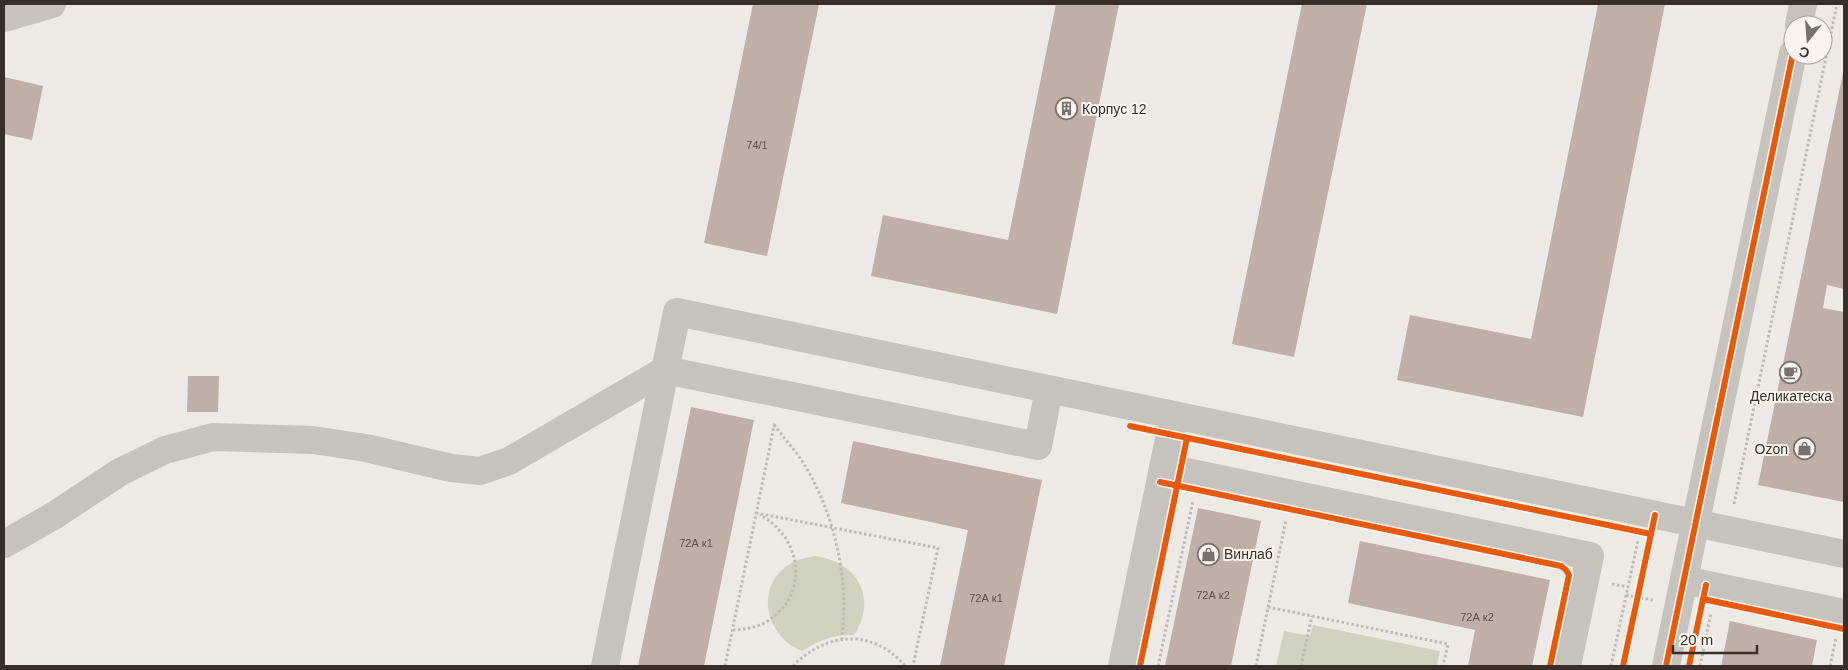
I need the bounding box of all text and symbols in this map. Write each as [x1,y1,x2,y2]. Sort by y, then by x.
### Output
north arrow [1783,15,1833,65]
text: С [1797,43,1811,62]
building icon: Корпус 12 [1054,97,1078,121]
place label: Корпус 12 [1082,101,1147,117]
house number: 74/1 [746,139,768,151]
cafe icon: Деликатеска [1779,361,1803,385]
place label: Деликатеска [1750,388,1832,404]
shop icon: Ozon [1792,437,1816,461]
place label: Ozon [1755,441,1788,457]
house number: 72А к1 [679,537,713,549]
shop icon: Винлаб [1196,542,1220,566]
place label: Винлаб [1224,546,1273,562]
house number: 72А к2 [1196,589,1230,601]
house number: 72А к1 [969,592,1003,604]
house number: 72А к2 [1460,611,1494,623]
scale bar [1673,622,1757,654]
text: 20 m [1680,631,1713,648]

